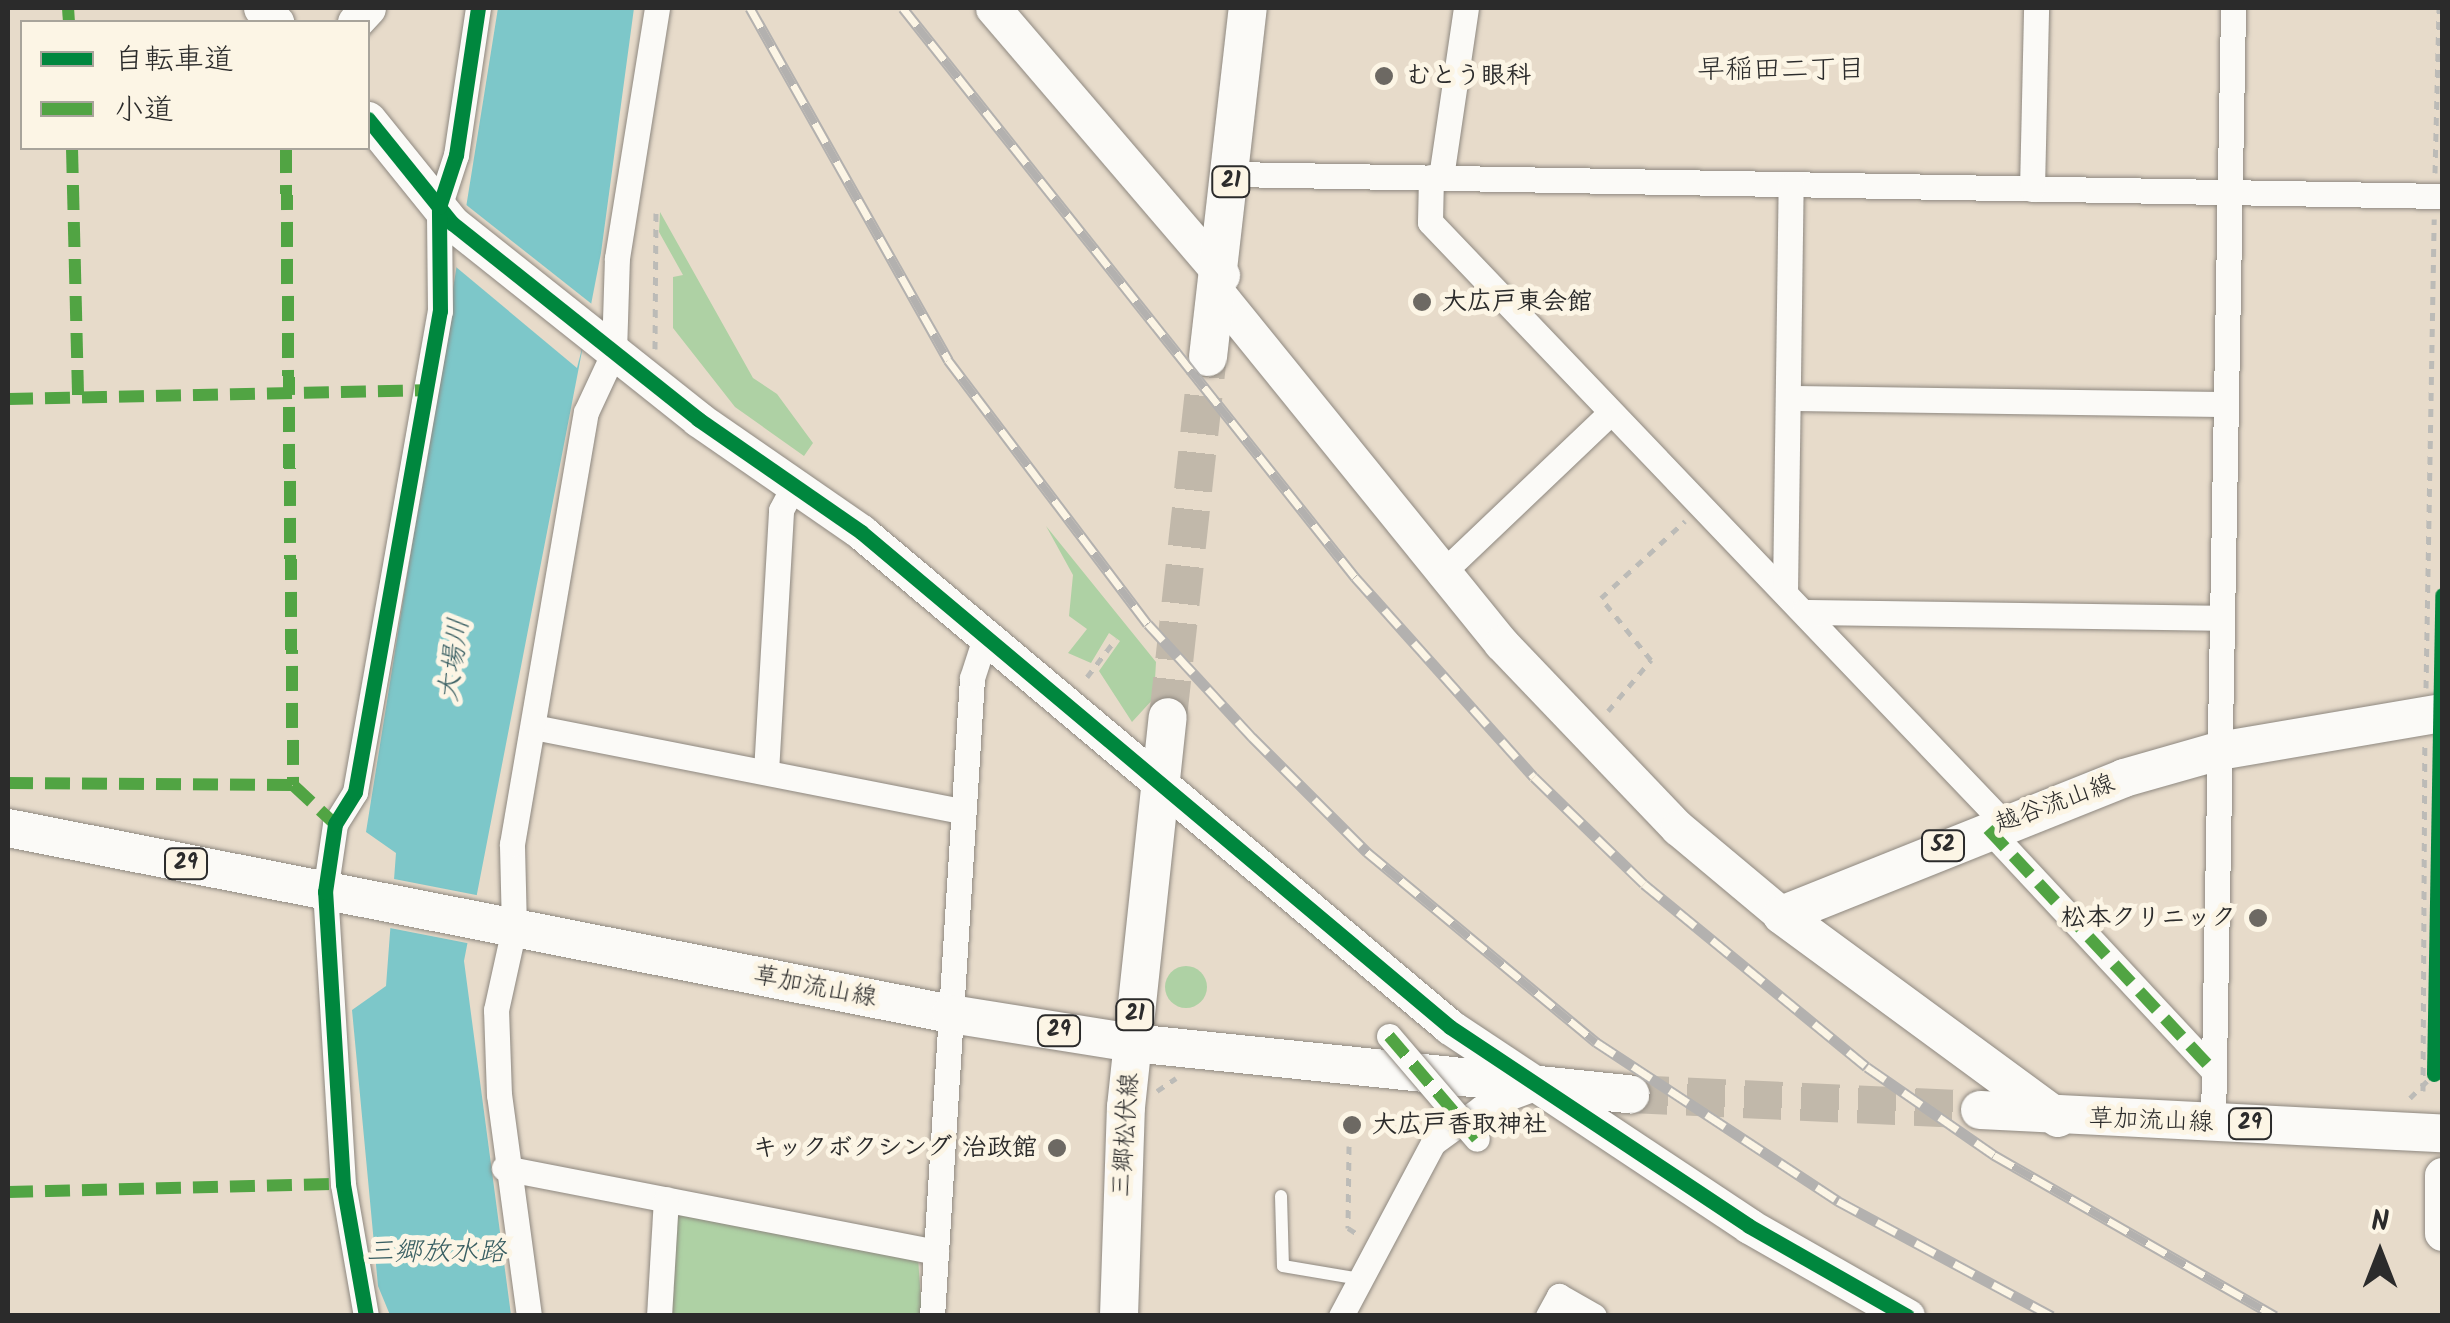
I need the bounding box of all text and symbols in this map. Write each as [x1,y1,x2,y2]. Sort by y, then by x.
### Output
legend [20,20,370,150]
text: 自転車道 [114,37,234,85]
district label: 早稲田二丁目 [1697,54,1865,88]
place label: むとう眼科 [1406,61,1531,91]
marker: むとう眼科 [1371,63,1397,89]
text: 小道 [114,87,174,135]
road number: 21 [1211,165,1251,199]
place label: 大広戸東会館 [1442,287,1592,317]
marker: 大広戸東会館 [1411,291,1433,313]
water label: 大場川 [433,616,477,704]
street label: 越谷流山線 [1991,769,2119,839]
road number: 52 [1920,829,1966,863]
road number: 29 [164,847,208,881]
place label: 松本クリニック [2061,903,2236,933]
marker: 松本クリニック [2245,905,2271,931]
street label: 草加流山線 [751,960,879,1014]
road number: 21 [1115,998,1155,1032]
road number: 29 [1036,1014,1082,1048]
street label: 三郷松伏線 [1107,1072,1145,1198]
street label: 草加流山線 [2088,1104,2214,1138]
road number: 29 [2228,1107,2272,1141]
place label: 大広戸香取神社 [1372,1110,1547,1140]
marker: 大広戸香取神社 [1341,1114,1363,1136]
place label: キックボクシング 治政館 [752,1133,1037,1163]
marker: キックボクシング 治政館 [1046,1137,1068,1159]
text: N [2371,1200,2389,1245]
north arrow [2330,1203,2430,1303]
water label: 三郷放水路 [366,1236,506,1270]

